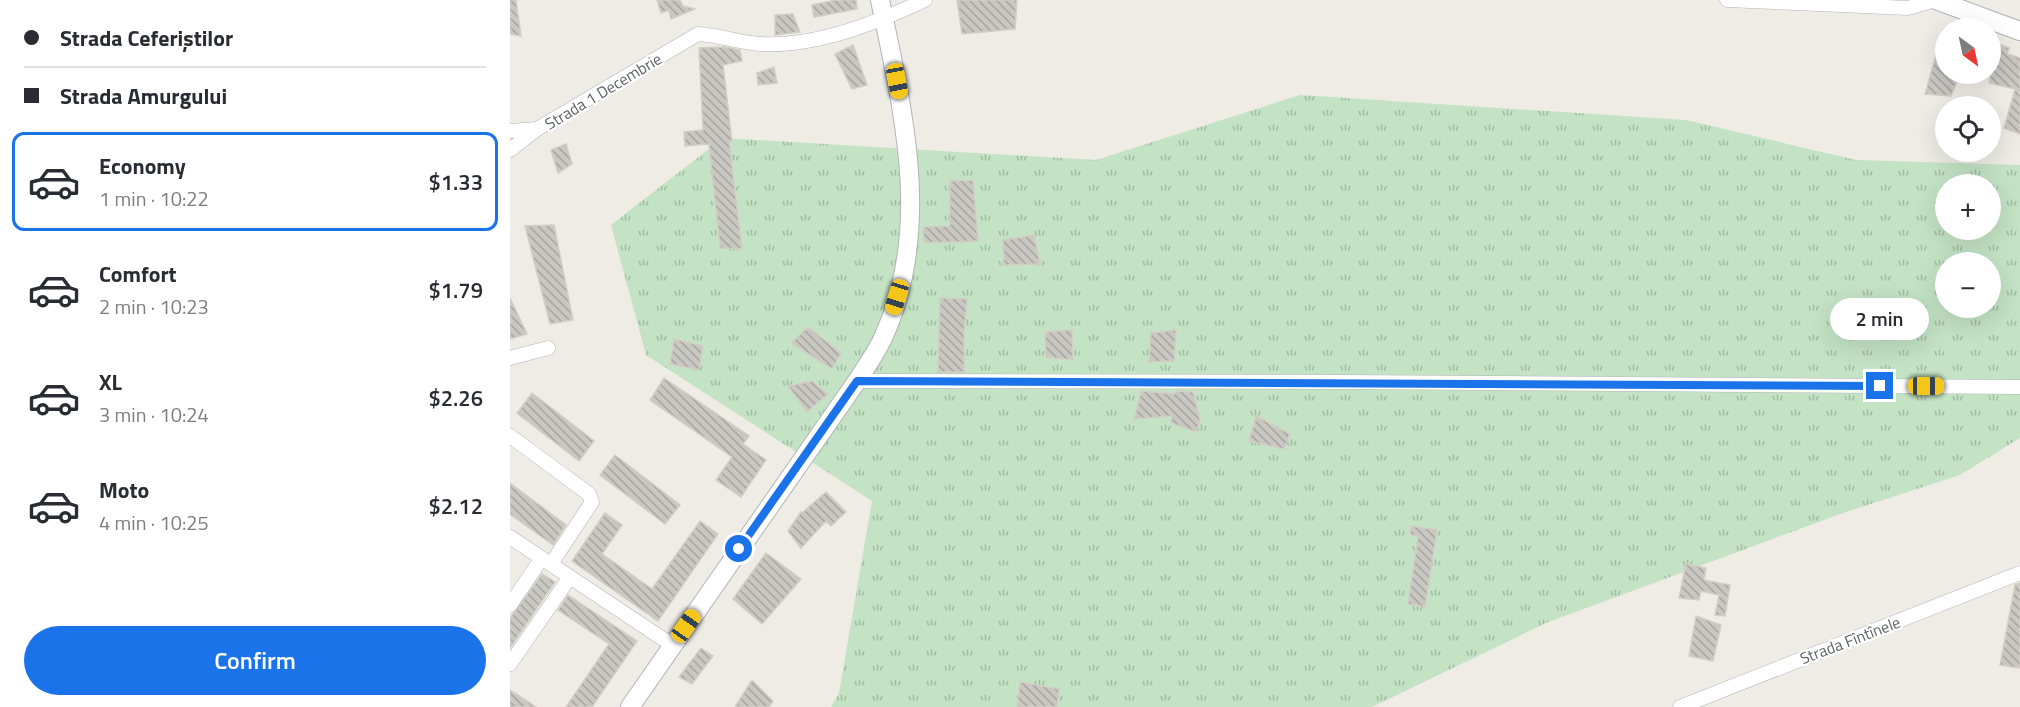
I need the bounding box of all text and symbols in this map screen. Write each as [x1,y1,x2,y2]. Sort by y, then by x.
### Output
north arrow [1935,18,2001,84]
map controls [1935,18,2001,318]
text: Strada Ceferiștilor [60,21,233,55]
street label: Strada 1 Decembrie [540,47,666,135]
car [885,62,909,100]
text: Strada Amurgului [60,79,227,113]
button: locate [1935,96,2001,162]
text: Economy [99,149,186,183]
icon: car [27,155,81,209]
text: $1.33 [428,165,483,199]
button: + [1935,174,2001,240]
text: 1 min · 10:22 [99,183,209,214]
button: − [1935,252,2001,318]
text: Comfort [99,257,177,291]
icon: car [27,263,81,317]
text: $1.79 [428,273,483,307]
car [883,277,911,317]
text: 2 min · 10:23 [99,291,209,322]
callout: 2 min [1830,299,1930,341]
text: 2 min [1855,303,1904,334]
text: XL [99,365,122,399]
icon: car [27,371,81,425]
route end [1866,372,1893,399]
car [1908,377,1944,395]
text: $2.26 [428,381,483,415]
text: 3 min · 10:24 [99,399,209,430]
text: Moto [99,473,149,507]
icon: car [27,479,81,533]
text: $2.12 [428,489,483,523]
text: 4 min · 10:25 [99,507,209,538]
route start [725,535,752,562]
car [668,606,704,646]
street label: Strada Fîntînele [1796,610,1904,670]
button: Confirm [24,626,486,695]

